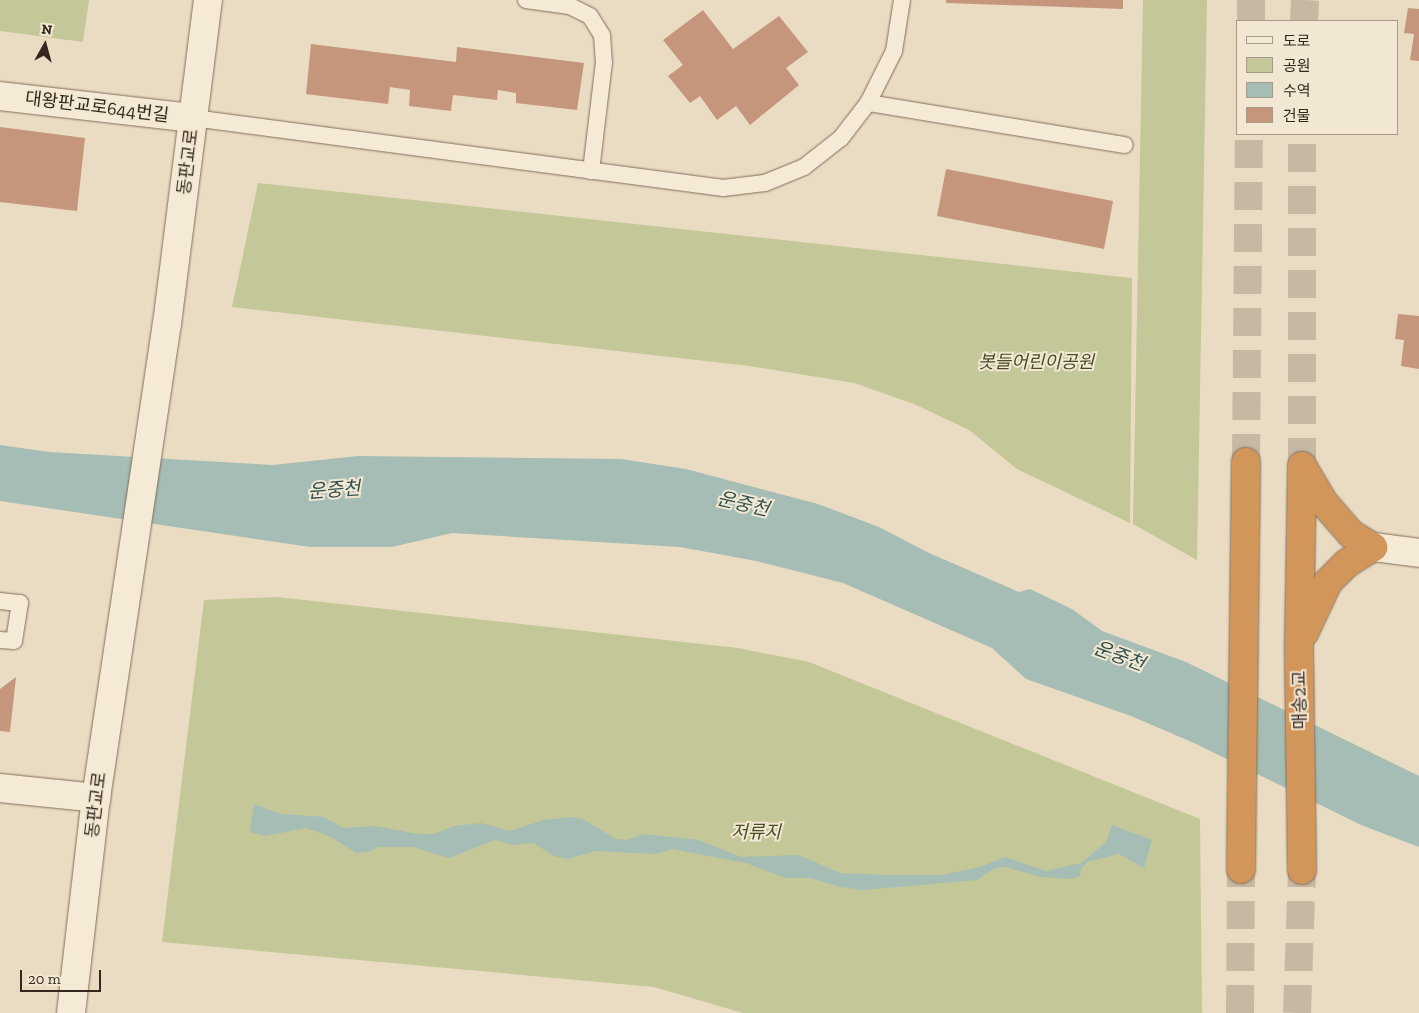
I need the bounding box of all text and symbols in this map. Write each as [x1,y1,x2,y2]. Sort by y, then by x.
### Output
north arrow [20,20,70,70]
legend [1236,20,1399,135]
text: N [41,21,53,39]
text: 도로 [1283,32,1311,50]
text: 공원 [1283,57,1311,75]
text: 수역 [1283,82,1311,100]
street label: 대왕판교로644번길 [24,87,170,127]
text: 건물 [1283,107,1311,125]
street label: 동판교로 [173,128,203,196]
park label: 봇들어린이공원 [978,351,1094,373]
water label: 운중천 [307,477,361,503]
water label: 운중천 [715,487,771,521]
water label: 운중천 [1090,636,1148,676]
street label: 매송2교 [1289,670,1311,730]
street label: 동판교로 [81,771,111,839]
park label: 저류지 [731,821,781,843]
scale bar [22,960,104,992]
text: 20 m [28,970,61,988]

